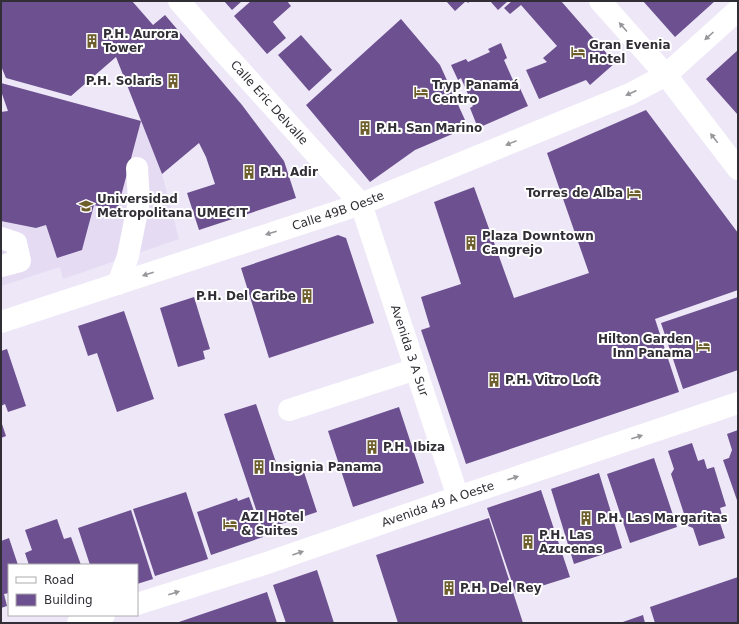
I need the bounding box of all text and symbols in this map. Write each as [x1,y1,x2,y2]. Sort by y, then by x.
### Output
one-way arrow [618,22,628,32]
place label: P.H. Aurora Tower [103,27,179,55]
one-way arrow [704,31,714,41]
building icon: P.H. Aurora Tower [84,33,100,49]
place label: Gran Evenia Hotel [589,38,671,66]
hotel icon: Gran Evenia Hotel [570,44,586,60]
street label: Calle Eric Delvalle [228,58,311,148]
building icon: P.H. Solaris [165,73,181,89]
place label: P.H. Solaris [86,74,162,88]
place label: Tryp Panamá Centro [432,78,519,106]
hotel icon: Tryp Panamá Centro [413,84,429,100]
one-way arrow [625,90,637,96]
building icon: P.H. San Marino [357,120,373,136]
place label: P.H. San Marino [376,121,482,135]
one-way arrow [710,133,718,144]
one-way arrow [504,140,516,146]
building icon: P.H. Adir [241,164,257,180]
place label: P.H. Adir [260,165,318,179]
hotel icon: Torres de Alba [626,185,642,201]
place label: Torres de Alba [526,186,623,200]
street label: Calle 49B Oeste [290,188,386,233]
place label: Universidad Metropolitana UMECIT [97,192,249,220]
school or university icon: Universidad Metropolitana UMECIT [78,198,94,214]
place label: Plaza Downtown Cangrejo [482,229,594,257]
one-way arrow [265,230,277,236]
building icon: Plaza Downtown Cangrejo [463,235,479,251]
one-way arrow [142,271,154,277]
building icon: P.H. Del Caribe [299,288,315,304]
place label: P.H. Del Caribe [196,289,296,303]
street label: Avenida 3 A Sur [388,303,431,398]
place label: Hilton Garden Inn Panama [598,332,692,360]
hotel icon: Hilton Garden Inn Panama [695,338,711,354]
building icon: P.H. Vitro Loft [486,372,502,388]
place label: P.H. Vitro Loft [505,373,599,387]
one-way arrow [631,434,643,440]
building icon: P.H. Ibiza [364,439,380,455]
place label: P.H. Ibiza [383,440,445,454]
building icon: Insignia Panama [251,459,267,475]
place label: Insignia Panama [270,460,382,474]
one-way arrow [508,475,520,481]
street label: Avenida 49 A Oeste [380,478,496,530]
place label: AZI Hotel & Suites [241,510,304,538]
building icon: P.H. Las Margaritas [578,510,594,526]
place label: P.H. Las Margaritas [597,511,728,525]
hotel icon: AZI Hotel & Suites [222,516,238,532]
place label: P.H. Las Azucenas [539,528,603,556]
building icon: P.H. Las Azucenas [520,534,536,550]
one-way arrow [292,549,304,555]
legend [8,564,138,616]
text: Road [44,573,74,587]
building icon: P.H. Del Rey [441,580,457,596]
place label: P.H. Del Rey [460,581,542,595]
one-way arrow [169,590,181,596]
text: Building [44,593,93,607]

